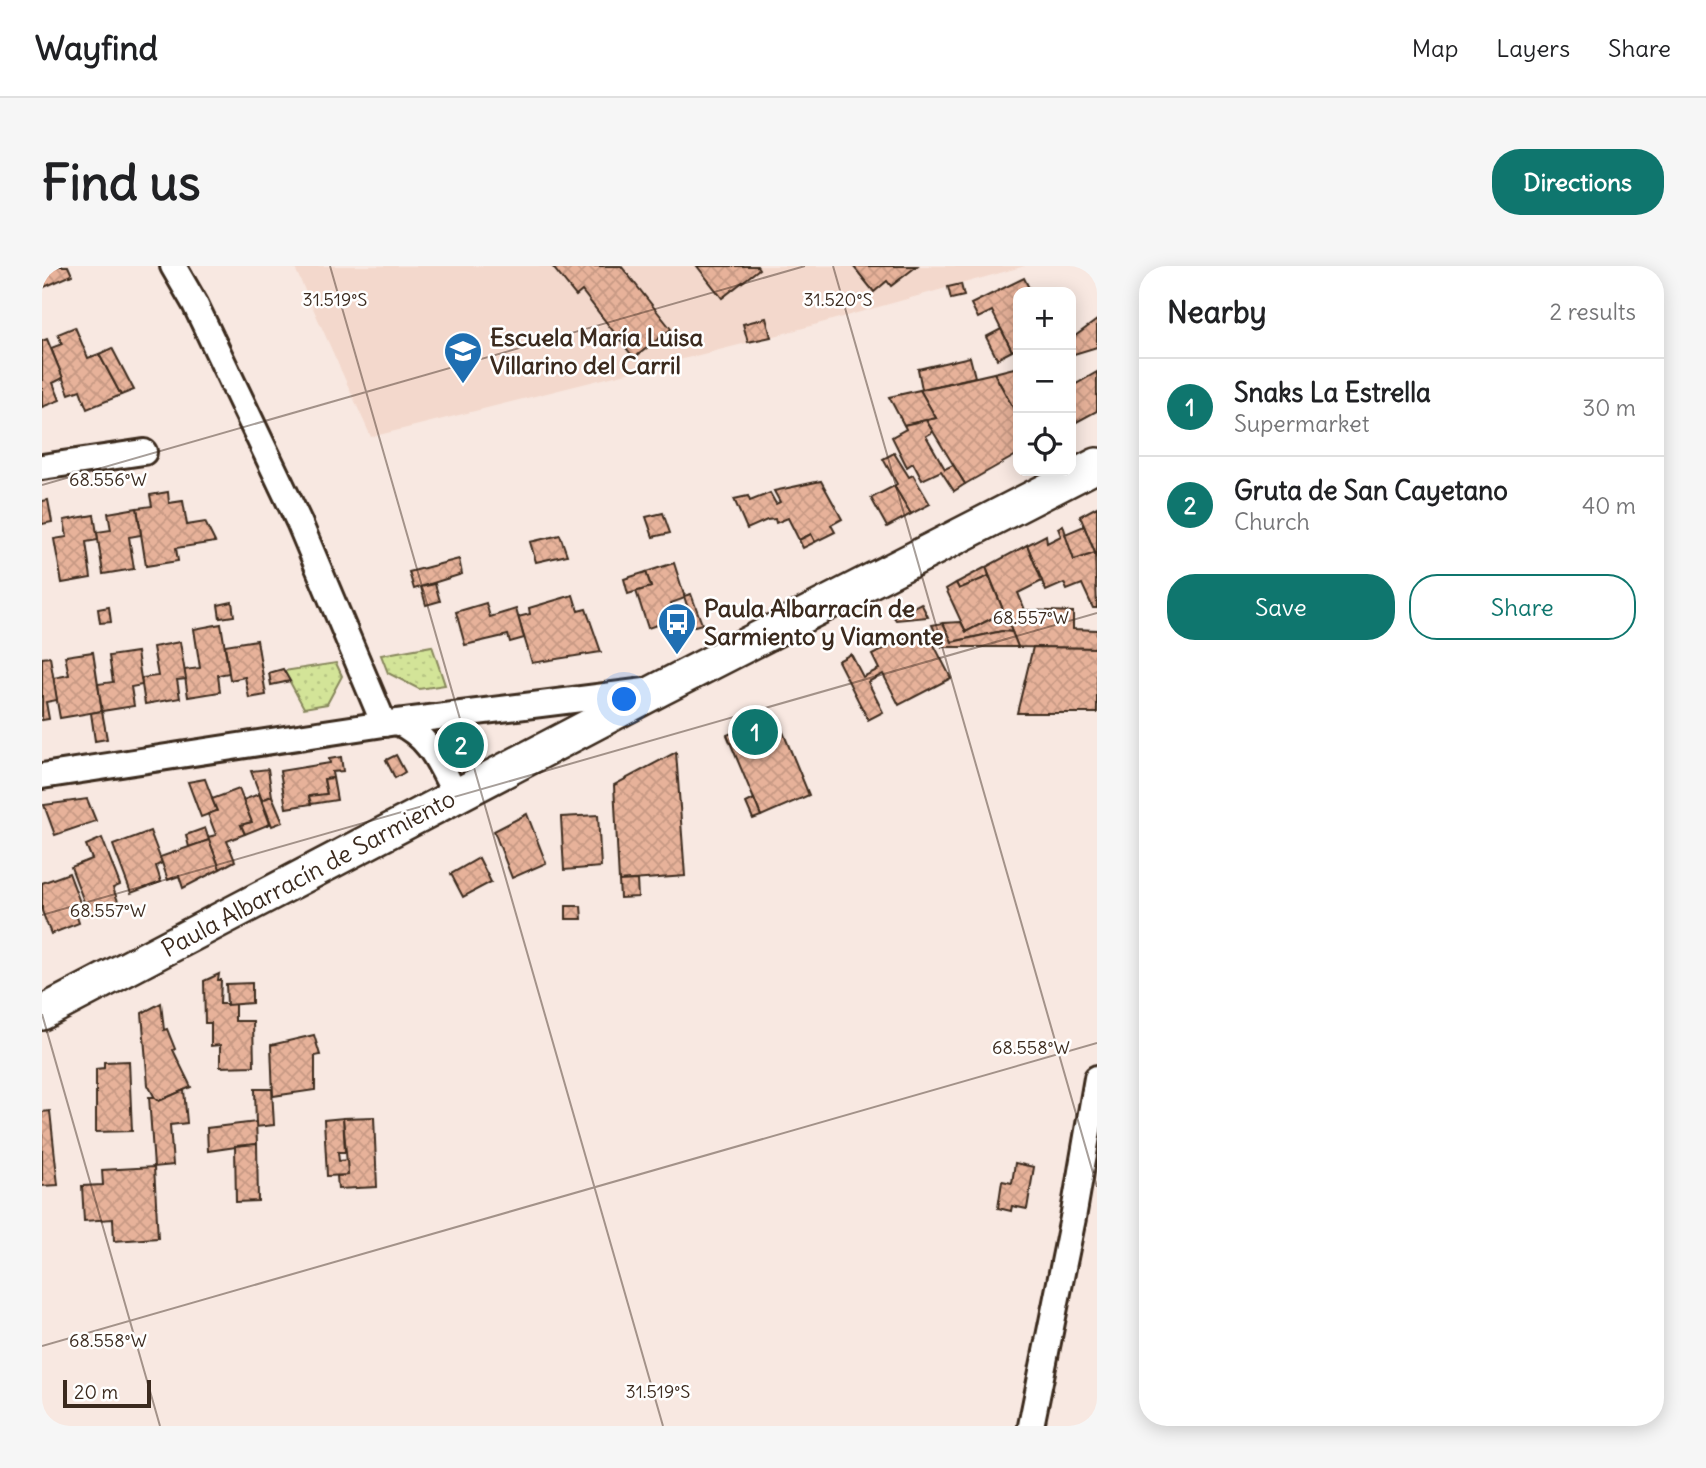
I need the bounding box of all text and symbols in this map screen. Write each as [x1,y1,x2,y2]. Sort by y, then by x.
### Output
text: Wayfind [35,27,158,69]
text: Map [1412,33,1458,63]
text: Layers [1496,33,1570,63]
text: Share [1608,33,1671,63]
button: Directions [1492,149,1664,215]
text: Find us [42,152,200,213]
map controls [1013,287,1076,476]
button: + [1013,287,1076,350]
text: 31.519°S [303,288,367,311]
text: 31.520°S [804,288,872,311]
text: Nearby [1167,293,1267,331]
text: 2 results [1550,297,1636,326]
place label: Escuela María Luisa Villarino del Carril [490,322,704,380]
school or university icon: Escuela María Luisa Villarino del Carril [442,330,484,385]
button: − [1013,350,1076,413]
text: Snaks La Estrella [1234,376,1431,409]
text: 1 [1185,393,1195,422]
text: 30 m [1582,393,1636,422]
text: Supermarket [1234,409,1370,438]
button: locate [1013,413,1076,476]
text: 68.556°W [69,468,147,491]
text: Gruta de San Cayetano [1234,474,1508,507]
text: 2 [1184,491,1196,520]
text: 40 m [1582,491,1636,520]
text: Church [1234,507,1310,536]
button: Save [1167,574,1395,640]
button: Share [1409,574,1636,640]
place label: Paula Albarracín de Sarmiento y Viamonte [704,593,944,651]
bus stop icon: Paula Albarracín de Sarmiento y Viamonte [656,601,698,656]
text: 68.557°W [993,606,1069,629]
your location [607,682,641,716]
pin: 1 [732,706,778,758]
pin: 2 [438,719,484,771]
street label: Paula Albarracín de Sarmiento [156,783,460,963]
text: 68.557°W [70,899,146,922]
text: 68.558°W [992,1036,1070,1059]
text: 68.558°W [69,1329,147,1352]
scale bar [63,1377,150,1409]
text: 20 m [74,1380,118,1404]
text: 31.519°S [626,1380,690,1403]

